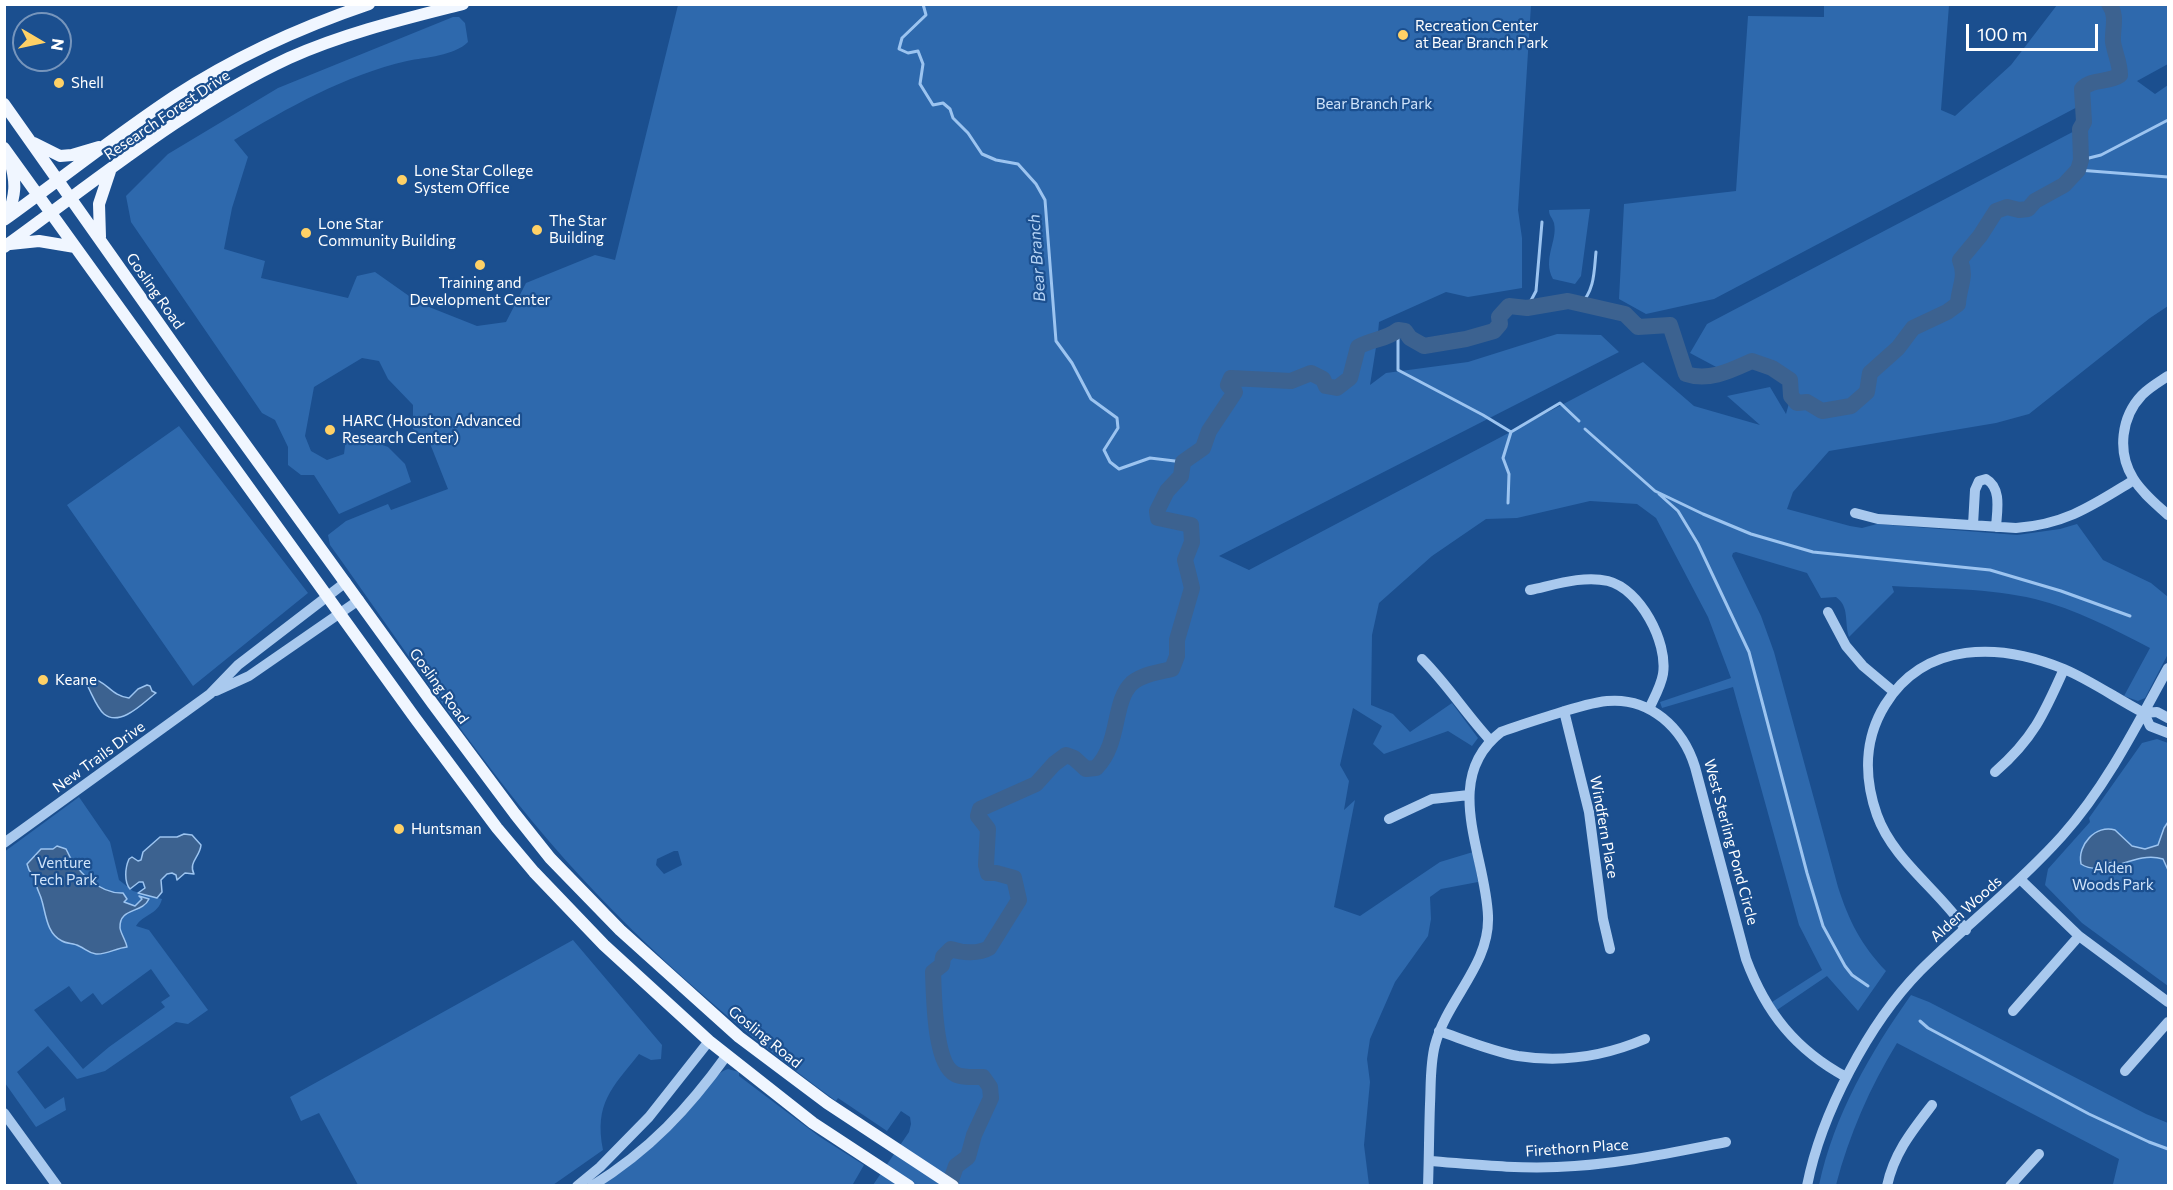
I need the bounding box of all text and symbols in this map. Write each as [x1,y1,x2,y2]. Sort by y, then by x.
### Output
north arrow [12,12,72,72]
scale bar [1969,12,2101,50]
place label: Recreation Center at Bear Branch Park [1415,17,1548,52]
text: 100 m [1977,23,2027,45]
marker: Recreation Center at Bear Branch Park [1396,28,1410,42]
text: N [48,37,69,52]
street label: Research Forest Drive [101,66,233,164]
place label: Shell [71,74,104,92]
marker: Shell [52,76,66,90]
park label: Bear Branch Park [1316,95,1432,113]
place label: Lone Star College System Office [414,162,533,197]
marker: Lone Star College System Office [395,173,409,187]
place label: The Star Building [549,212,607,247]
water label: Bear Branch [1024,214,1050,302]
place label: Lone Star Community Building [318,215,456,250]
marker: The Star Building [530,223,544,237]
marker: Lone Star Community Building [299,226,313,240]
street label: Gosling Road [122,249,188,333]
marker: Training and Development Center [473,258,487,272]
place label: Training and Development Center [409,274,551,309]
place label: HARC (Houston Advanced Research Center) [342,412,521,447]
marker: HARC (Houston Advanced Research Center) [323,423,337,437]
street label: Gosling Road [406,645,472,727]
place label: Keane [55,671,97,689]
marker: Keane [36,673,50,687]
street label: New Trails Drive [49,718,149,796]
street label: West Sterling Pond Circle [1700,757,1762,927]
street label: Windfern Place [1586,774,1622,880]
place label: Huntsman [411,820,482,838]
marker: Huntsman [392,822,406,836]
park label: Venture Tech Park [31,854,97,889]
park label: Alden Woods Park [2072,859,2154,894]
street label: Alden Woods [1927,872,2005,946]
street label: Gosling Road [725,1002,805,1072]
street label: Firethorn Place [1525,1135,1629,1161]

